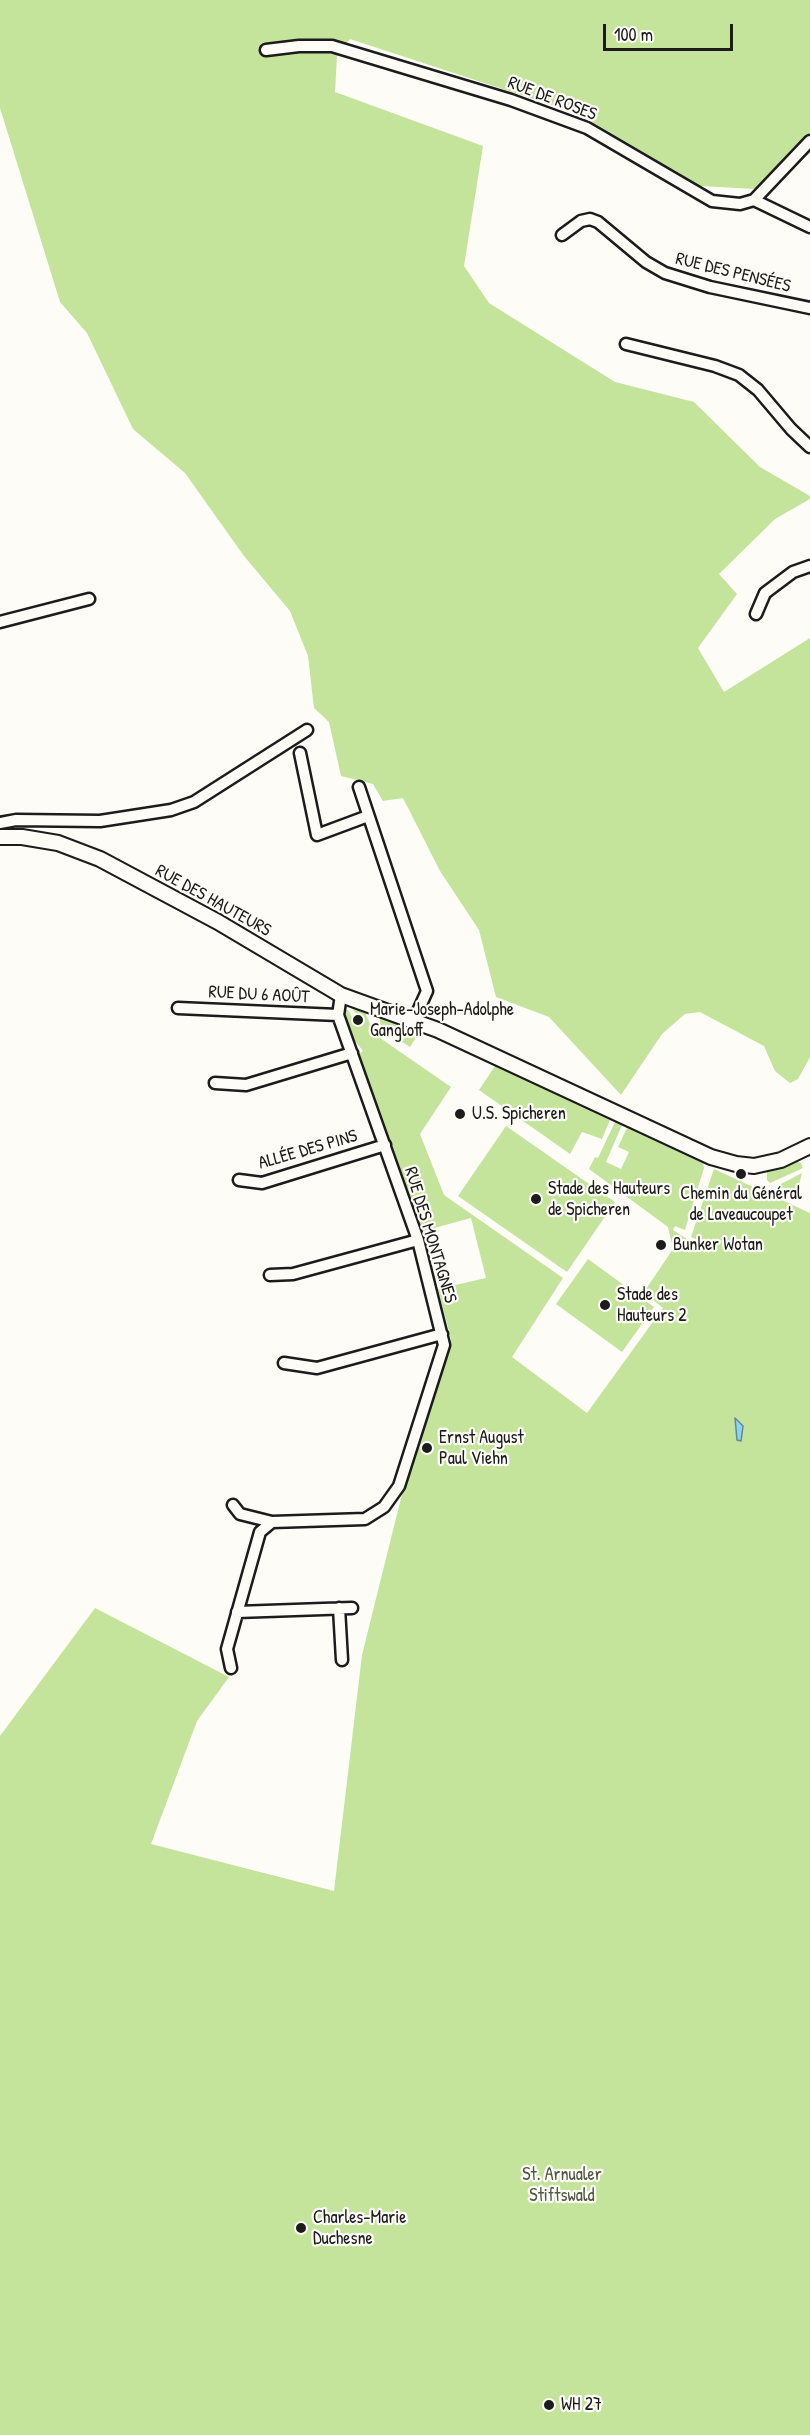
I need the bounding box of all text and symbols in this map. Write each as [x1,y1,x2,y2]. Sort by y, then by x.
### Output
scale bar [606,12,736,50]
text: 100 m [614,22,653,47]
street label: RUE DE ROSES [504,72,600,126]
street label: RUE DES PENSÉES [673,248,793,298]
street label: RUE DES HAUTEURS [151,860,275,942]
street label: RUE DU 6 AOÛT [208,982,310,1008]
place label: Marie-Joseph-Adolphe Gangloff [370,999,514,1042]
marker: Marie-Joseph-Adolphe Gangloff [351,1013,365,1027]
place label: U.S. Spicheren [472,1103,566,1125]
marker: U.S. Spicheren [453,1107,467,1121]
street label: ALLÉE DES PINS [256,1126,360,1174]
street label: RUE DES MONTAGNES [399,1164,461,1306]
marker: Chemin du Général de Laveaucoupet [734,1167,748,1181]
place label: Stade des Hauteurs de Spicheren [548,1178,670,1220]
place label: Chemin du Général de Laveaucoupet [680,1183,802,1226]
marker: Stade des Hauteurs de Spicheren [529,1192,543,1206]
place label: Bunker Wotan [673,1234,763,1256]
marker: Bunker Wotan [654,1238,668,1252]
place label: Stade des Hauteurs 2 [617,1284,687,1326]
marker: Stade des Hauteurs 2 [598,1298,612,1312]
place label: Ernst August Paul Viehn [439,1427,524,1470]
marker: Ernst August Paul Viehn [420,1441,434,1455]
park label: St. Arnualer Stiftswald [522,2164,602,2206]
place label: Charles-Marie Duchesne [313,2207,406,2250]
marker: Charles-Marie Duchesne [294,2221,308,2235]
place label: WH 27 [561,2394,602,2416]
marker: WH 27 [542,2398,556,2412]

